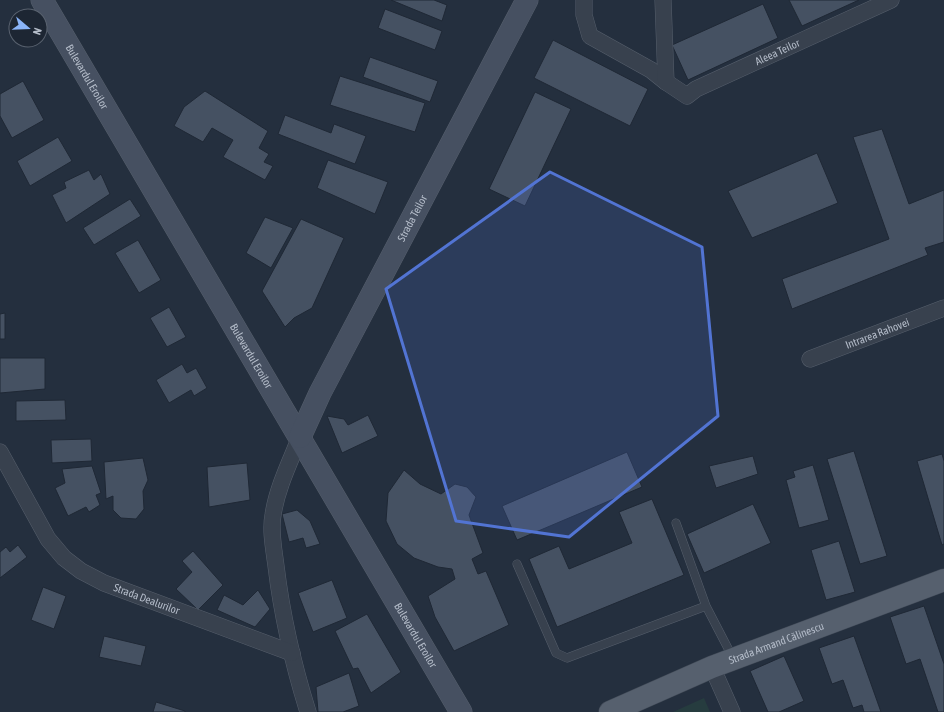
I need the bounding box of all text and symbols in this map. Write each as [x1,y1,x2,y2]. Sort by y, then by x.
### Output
north arrow [8,8,48,48]
text: N [31,26,44,36]
street label: Aleea Teilor [753,36,802,67]
street label: Bulevardul Eroilor [63,42,111,112]
street label: Strada Teilor [395,192,430,243]
street label: Intrarea Rahovei [844,316,911,351]
street label: Bulevardul Eroilor [228,321,276,391]
street label: Strada Dealurilor [112,581,182,617]
street label: Bulevardul Eroilor [392,601,440,670]
street label: Strada Armand Călinescu [727,620,825,666]

